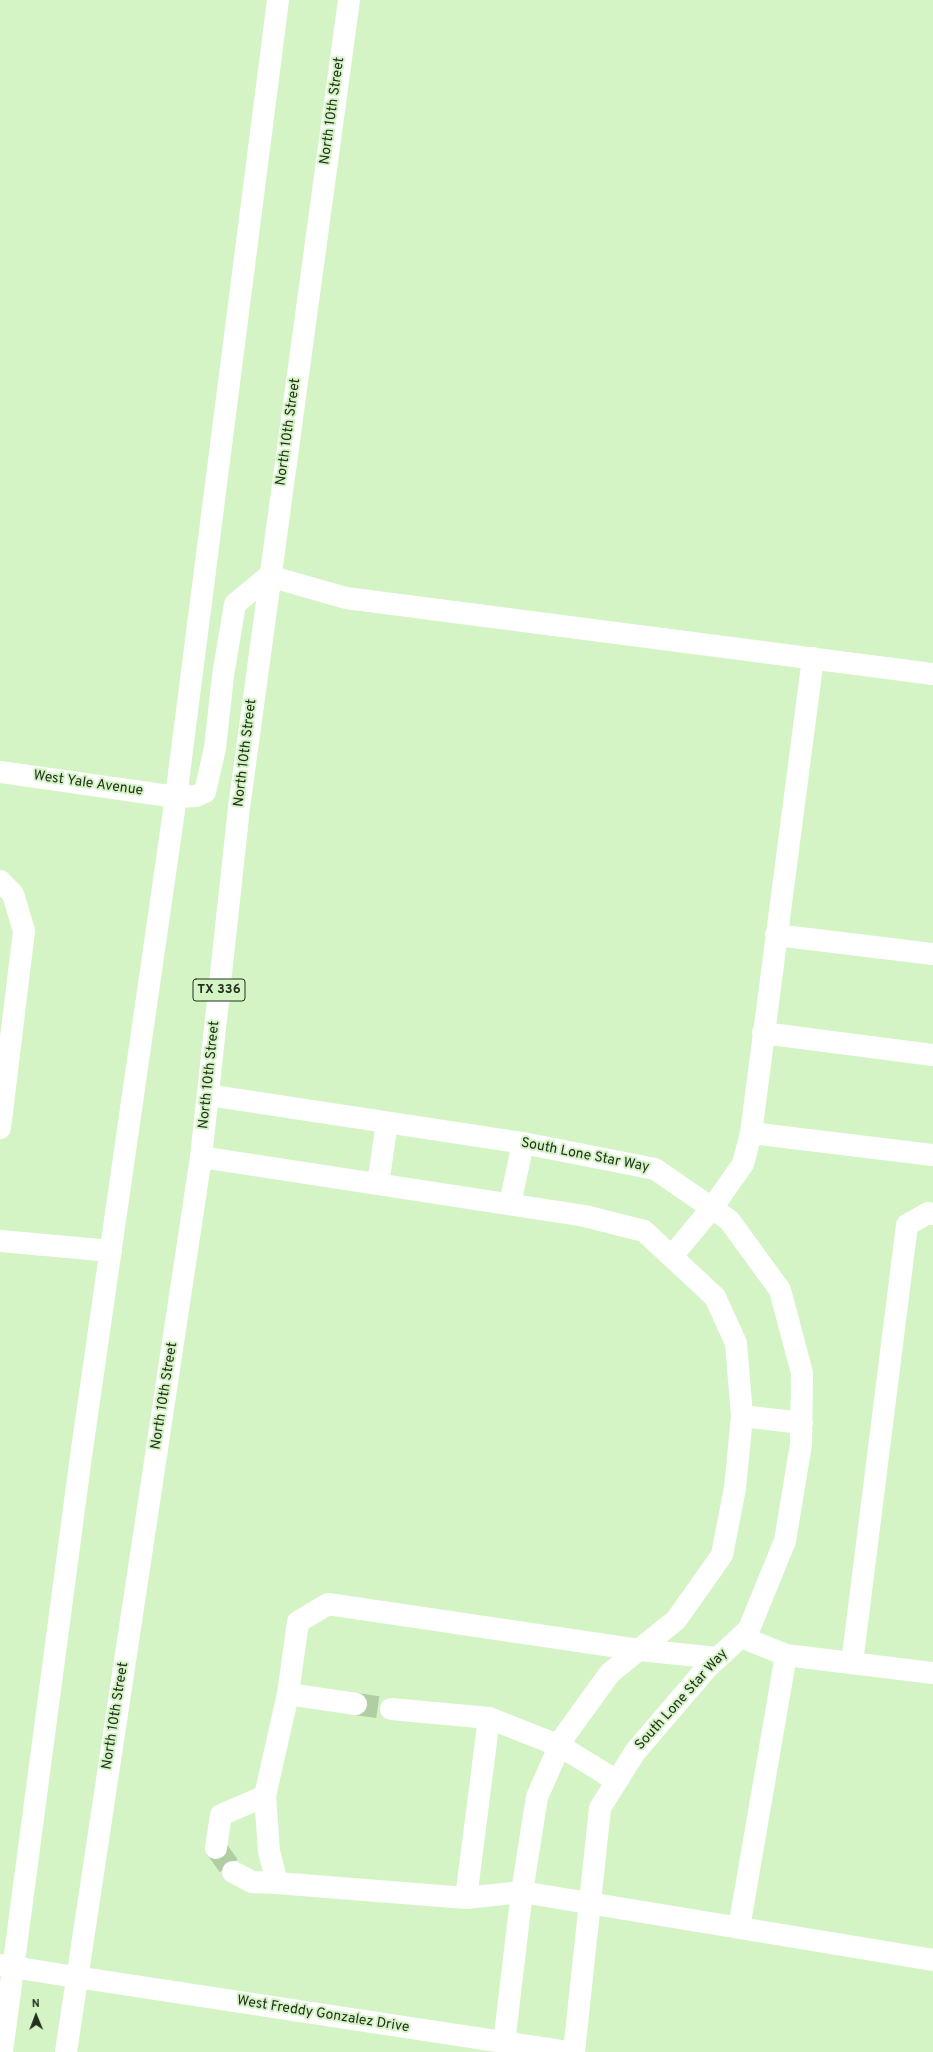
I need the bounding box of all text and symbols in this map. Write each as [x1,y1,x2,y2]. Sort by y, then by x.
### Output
street label: North 10th Street [317,56,349,166]
street label: North 10th Street [273,377,305,487]
street label: North 10th Street [231,698,261,808]
street label: West Yale Avenue [32,768,144,800]
road number: TX 336 [193,979,245,1001]
street label: North 10th Street [196,1020,224,1130]
street label: South Lone Star Way [519,1135,651,1177]
street label: North 10th Street [148,1341,182,1451]
street label: South Lone Star Way [632,1646,732,1754]
street label: North 10th Street [99,1661,133,1771]
street label: West Freddy Gonzalez Drive [236,1993,410,2037]
north arrow [16,1996,56,2036]
text: N [32,1997,40,2011]

